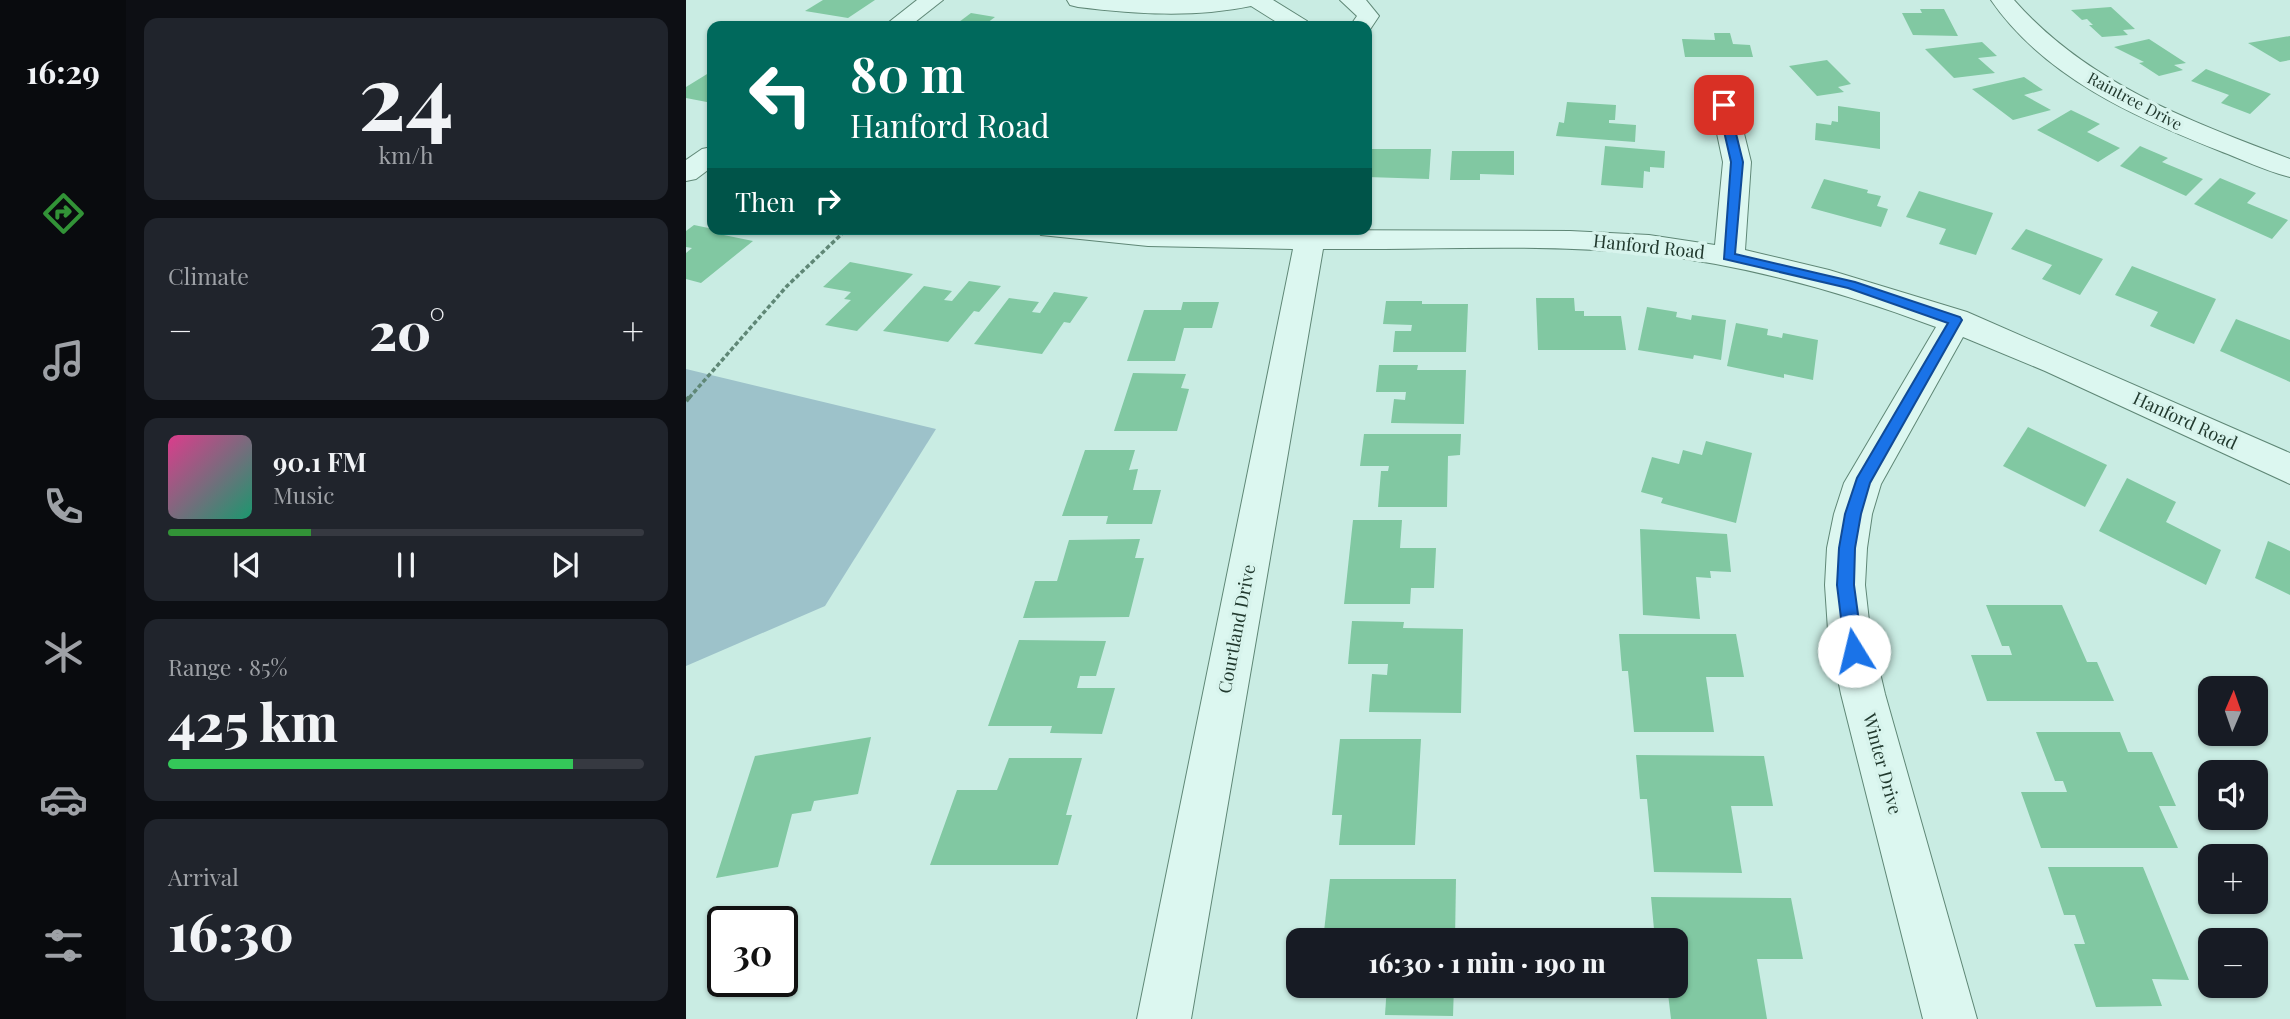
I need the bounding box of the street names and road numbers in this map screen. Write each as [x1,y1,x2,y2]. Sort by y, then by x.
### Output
street label: Raintree Drive [2084,67,2186,134]
street label: Hanford Road [1592,228,1707,264]
street label: Hanford Road [2129,385,2242,455]
street label: Courtland Drive [1212,562,1260,695]
street label: Winter Drive [1858,710,1908,817]

